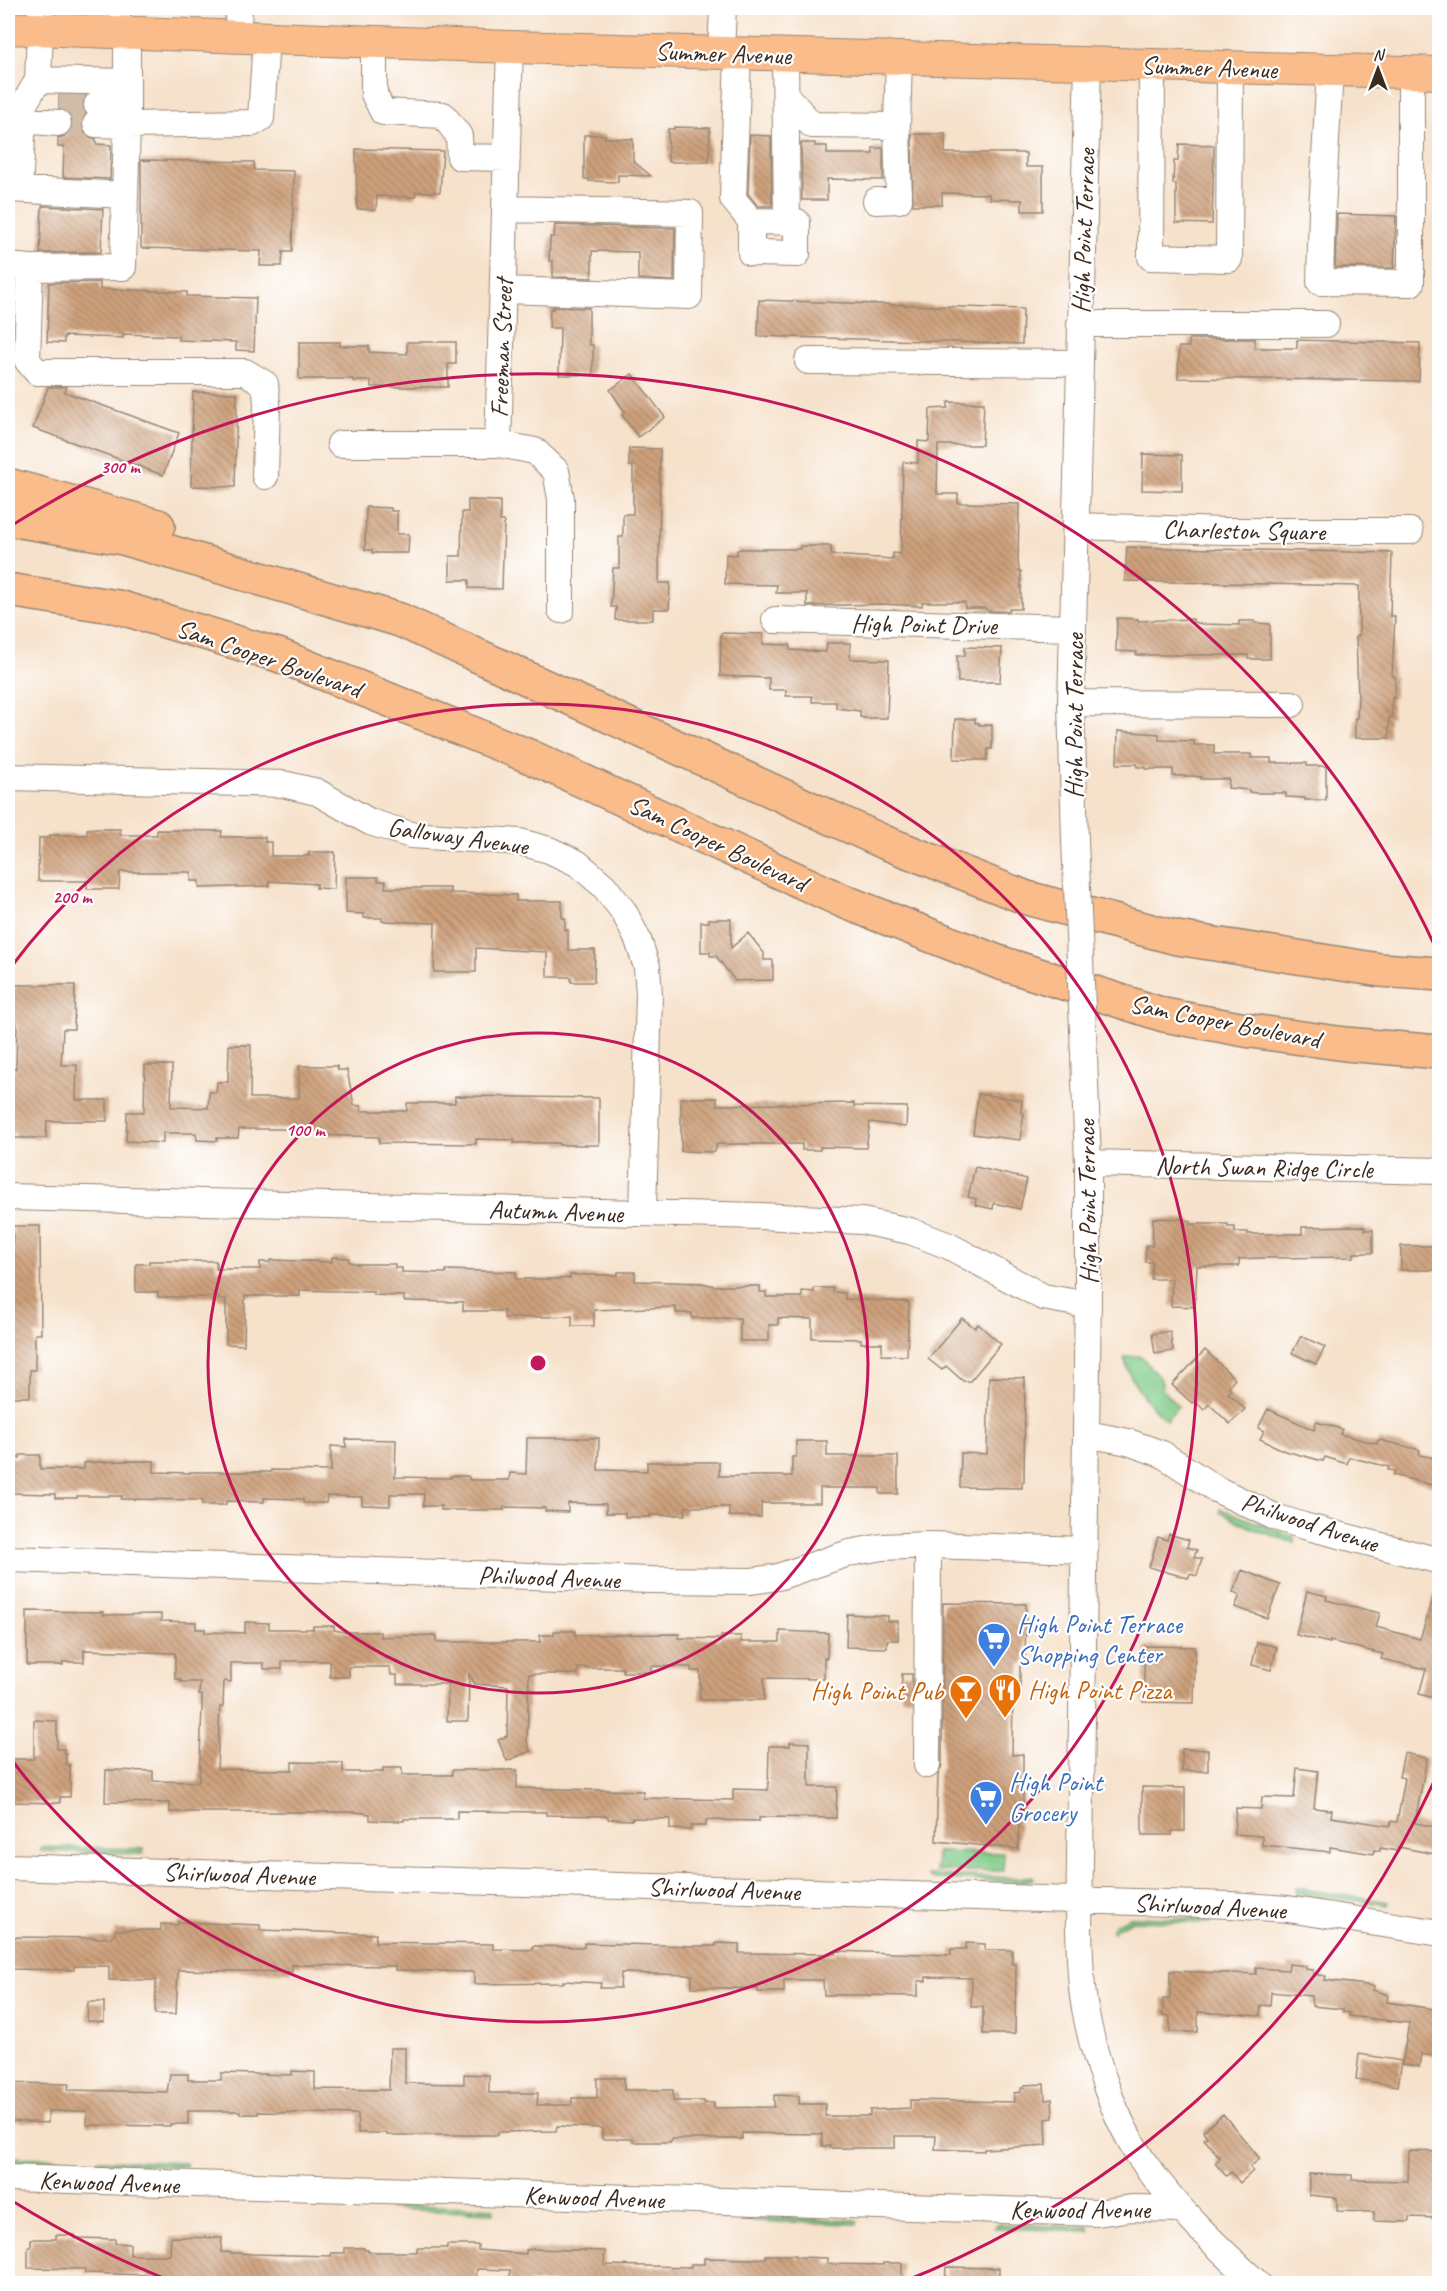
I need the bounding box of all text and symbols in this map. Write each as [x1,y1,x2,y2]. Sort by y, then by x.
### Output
street label: Summer Avenue [654,35,793,72]
north arrow [1348,39,1408,99]
text: N [1373,45,1386,65]
street label: Summer Avenue [1140,49,1279,86]
street label: High Point Terrace [1064,147,1103,314]
street label: Freeman Street [483,275,521,418]
text: 300 m [101,456,141,478]
street label: Charleston Square [1163,513,1327,548]
street label: High Point Drive [851,607,999,642]
street label: Sam Cooper Boulevard [172,611,369,707]
street label: High Point Terrace [1058,632,1091,798]
street label: Sam Cooper Boulevard [623,788,816,901]
street label: Galloway Avenue [386,810,532,863]
text: 200 m [53,886,93,908]
street label: Sam Cooper Boulevard [1127,987,1327,1057]
street label: High Point Terrace [1070,1118,1105,1285]
text: 100 m [286,1119,326,1141]
street label: North Swan Ridge Circle [1155,1149,1374,1186]
street label: Autumn Avenue [488,1193,625,1230]
centre of rings [528,1353,548,1373]
street label: Philwood Avenue [1237,1485,1384,1561]
street label: Philwood Avenue [478,1559,622,1597]
place label: High Point Terrace Shopping Center [1017,1608,1183,1671]
supermarket icon: High Point Terrace Shopping Center [976,1621,1012,1668]
restaurant icon: High Point Pizza [987,1672,1023,1719]
bar icon: High Point Pub [948,1673,984,1720]
place label: High Point Pizza [1028,1674,1173,1707]
place label: High Point Pub [811,1675,945,1708]
place label: High Point Grocery [1009,1766,1105,1829]
supermarket icon: High Point Grocery [968,1779,1004,1826]
street label: Shirlwood Avenue [162,1855,317,1894]
street label: Shirlwood Avenue [647,1870,802,1909]
street label: Shirlwood Avenue [1133,1886,1288,1927]
street label: Kenwood Avenue [38,2164,181,2201]
street label: Kenwood Avenue [523,2179,666,2216]
street label: Kenwood Avenue [1010,2193,1152,2226]

